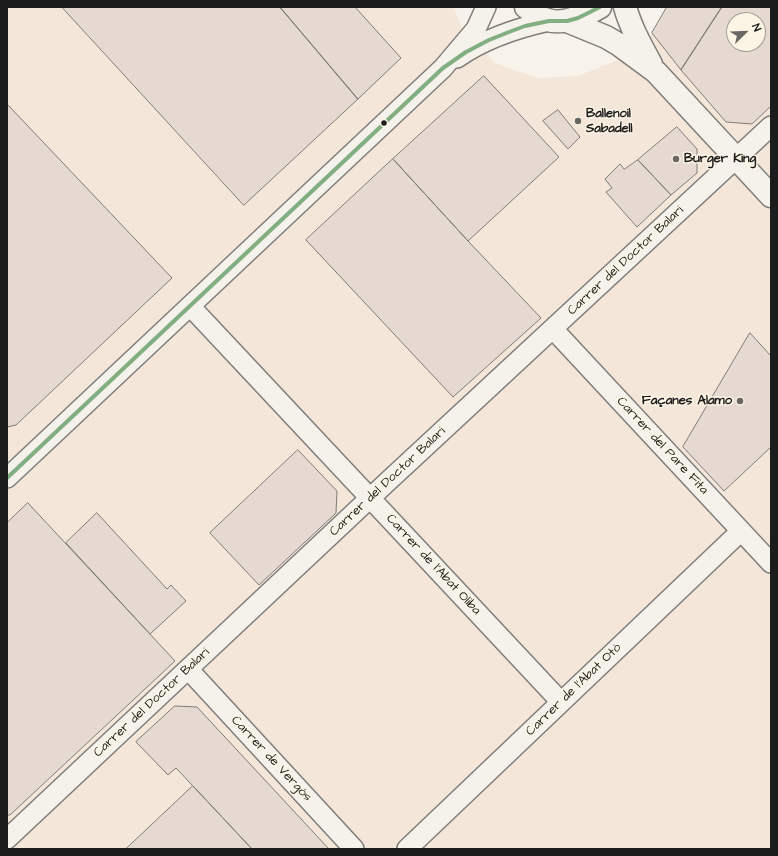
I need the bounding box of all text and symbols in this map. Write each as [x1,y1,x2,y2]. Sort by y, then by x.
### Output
north arrow [726,12,766,52]
text: N [748,21,765,34]
place label: Ballenoil Sabadell [586,106,633,137]
marker: Ballenoil Sabadell [573,116,583,126]
unlabelled marker [379,118,389,128]
place label: Burger King [684,151,756,167]
marker: Burger King [671,154,681,164]
street label: Carrer del Doctor Balari [565,203,687,319]
place label: Façanes Alamo [642,393,732,409]
street label: Carrer del Pare Fita [613,394,711,498]
marker: Façanes Alamo [735,396,745,406]
street label: Carrer del Doctor Balari [327,424,449,540]
street label: Carrer de l'Abat Oliba [382,511,484,619]
street label: Carrer de l'Abat Otó [523,640,625,740]
street label: Carrer del Doctor Balari [91,645,213,761]
street label: Carrer de Vergós [227,713,315,805]

